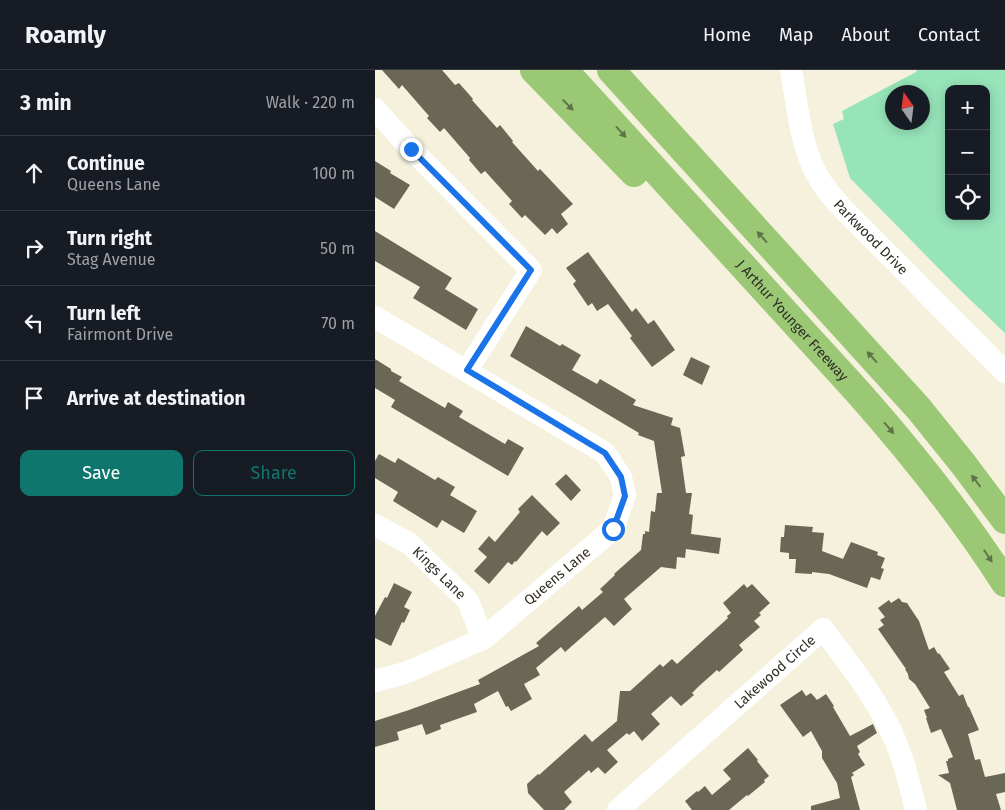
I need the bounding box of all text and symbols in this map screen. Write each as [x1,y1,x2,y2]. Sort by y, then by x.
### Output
text: Roamly [25,21,106,49]
text: Home [703,24,751,46]
text: Map [779,24,813,46]
text: About [841,24,890,46]
text: Contact [918,24,980,46]
north arrow [885,85,930,130]
map controls [945,85,990,220]
button: + [945,85,990,130]
text: 3 min [20,90,72,116]
text: Walk · 220 m [266,93,355,112]
one-way arrow [562,99,574,111]
one-way arrow [615,125,626,138]
button: − [945,130,990,175]
route end [400,138,423,161]
text: Continue [67,152,145,175]
icon: ahead [20,159,48,187]
text: 100 m [312,164,355,183]
text: Queens Lane [67,175,161,194]
button: locate [945,175,990,220]
street label: Parkwood Drive [830,196,911,278]
text: Turn right [67,227,152,250]
one-way arrow [756,231,768,243]
icon: right [20,234,48,262]
text: 50 m [320,239,355,258]
text: Stag Avenue [67,250,156,269]
street label: J Arthur Younger Freeway [733,257,852,385]
text: Turn left [67,302,141,325]
icon: left [20,309,48,337]
text: 70 m [321,314,355,333]
text: Fairmont Drive [67,325,173,344]
one-way arrow [866,351,878,363]
icon: arrive [20,384,48,412]
text: Arrive at destination [67,387,246,410]
one-way arrow [883,421,895,433]
button: Save [20,450,183,496]
button: Share [193,450,355,496]
one-way arrow [971,475,982,488]
route start [602,518,625,541]
street label: Kings Lane [409,543,469,603]
street label: Queens Lane [521,544,594,609]
one-way arrow [983,550,993,563]
street label: Lakewood Circle [731,632,819,712]

